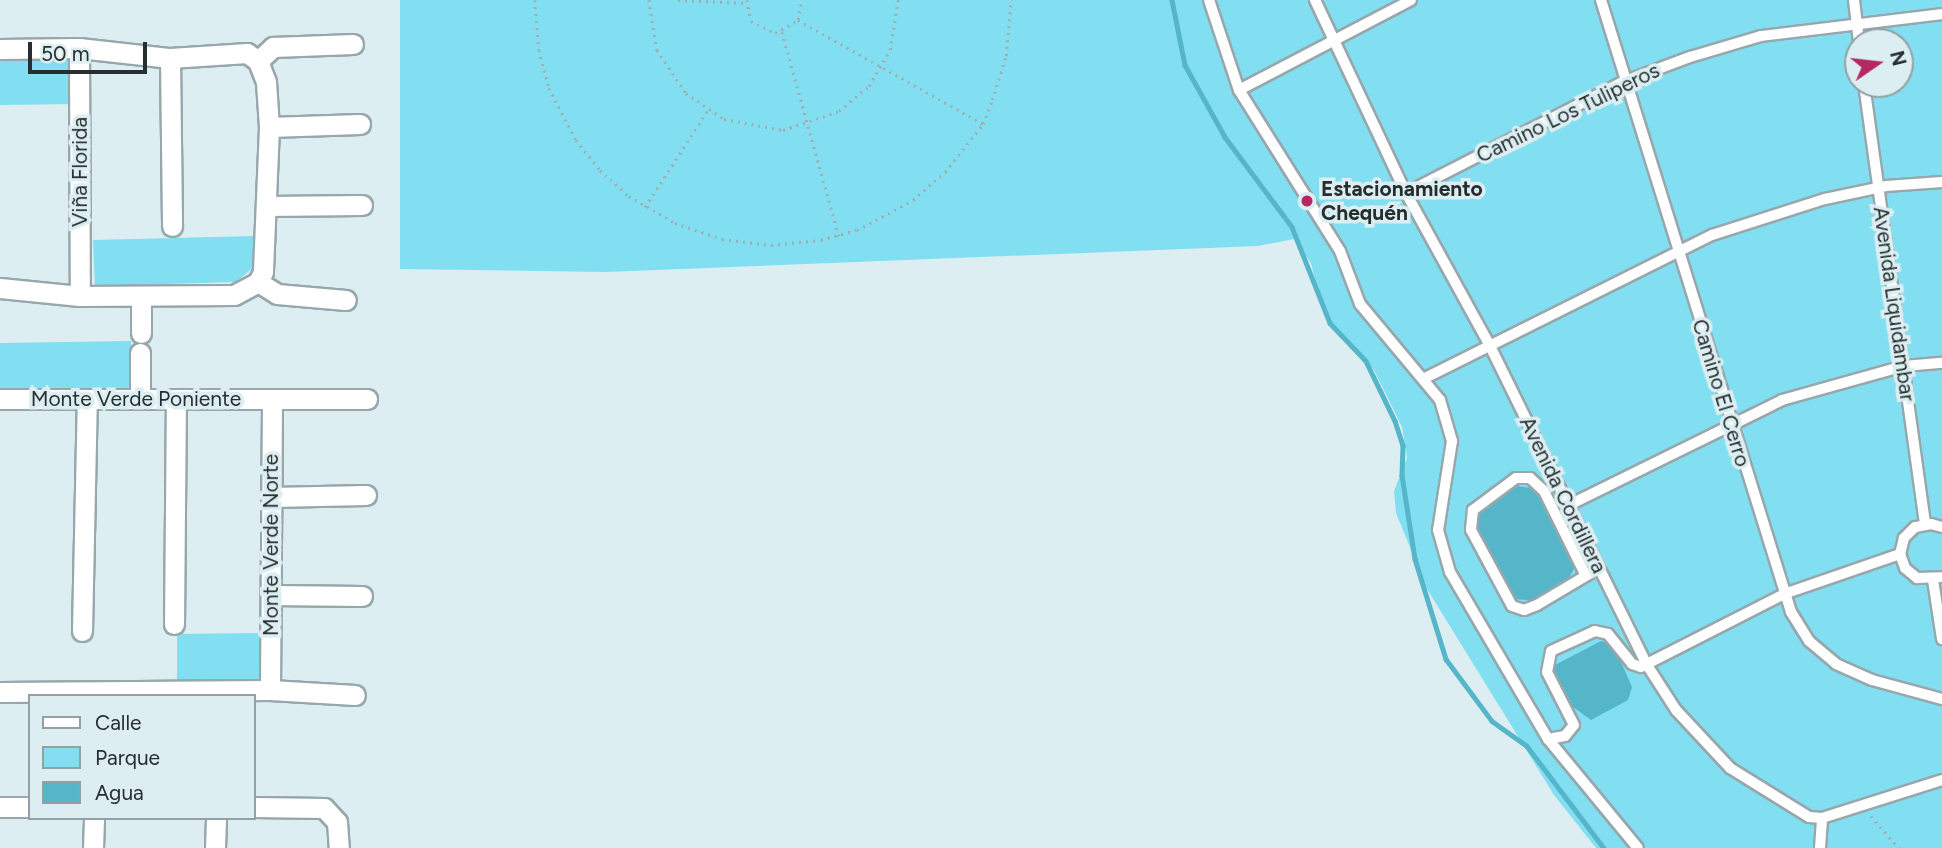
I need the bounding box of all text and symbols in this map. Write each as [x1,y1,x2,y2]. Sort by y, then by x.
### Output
scale bar [32,28,150,72]
north arrow [1844,28,1914,98]
text: 50 m [41,41,90,66]
text: N [1885,48,1911,68]
street label: Camino Los Tuliperos [1472,58,1664,168]
street label: Viña Florida [67,117,93,227]
place label: Estacionamiento Chequén [1321,176,1483,226]
marker: Estacionamiento Chequén [1299,193,1315,209]
street label: Avenida Liquidambar [1868,205,1920,403]
street label: Camino El Cerro [1687,316,1755,470]
street label: Monte Verde Poniente [31,386,241,412]
street label: Avenida Cordillera [1514,413,1612,577]
street label: Monte Verde Norte [258,454,284,636]
legend [28,694,256,820]
text: Calle [95,710,142,735]
text: Parque [95,745,160,770]
text: Agua [95,780,144,805]

